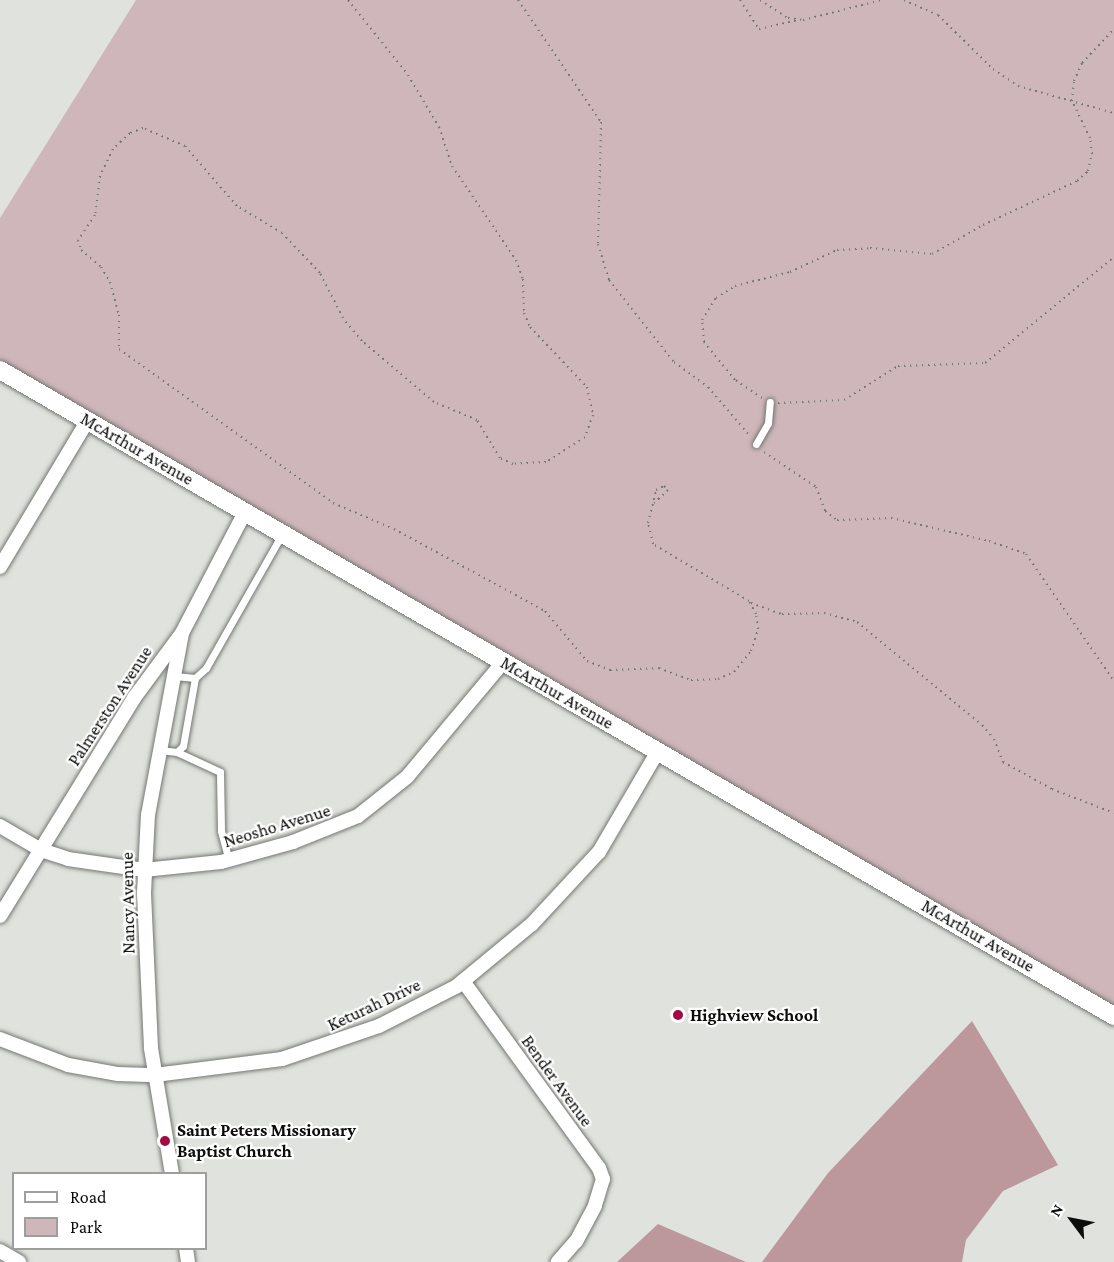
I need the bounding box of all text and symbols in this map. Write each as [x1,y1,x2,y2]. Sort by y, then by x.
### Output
street label: McArthur Avenue [77,408,197,490]
street label: Palmerston Avenue [63,642,157,770]
street label: McArthur Avenue [497,652,617,734]
street label: Neosho Avenue [221,800,333,852]
street label: Nancy Avenue [116,852,140,954]
street label: McArthur Avenue [918,895,1038,977]
street label: Keturah Drive [324,974,424,1036]
place label: Highview School [690,1004,818,1026]
marker: Highview School [671,1008,685,1022]
street label: Bender Avenue [517,1031,597,1131]
place label: Saint Peters Missionary Baptist Church [177,1120,356,1162]
marker: Saint Peters Missionary Baptist Church [158,1134,172,1148]
legend [12,1172,207,1250]
text: Road [70,1187,107,1207]
north arrow [1042,1190,1102,1250]
text: N [1046,1201,1066,1219]
text: Park [70,1217,102,1237]

